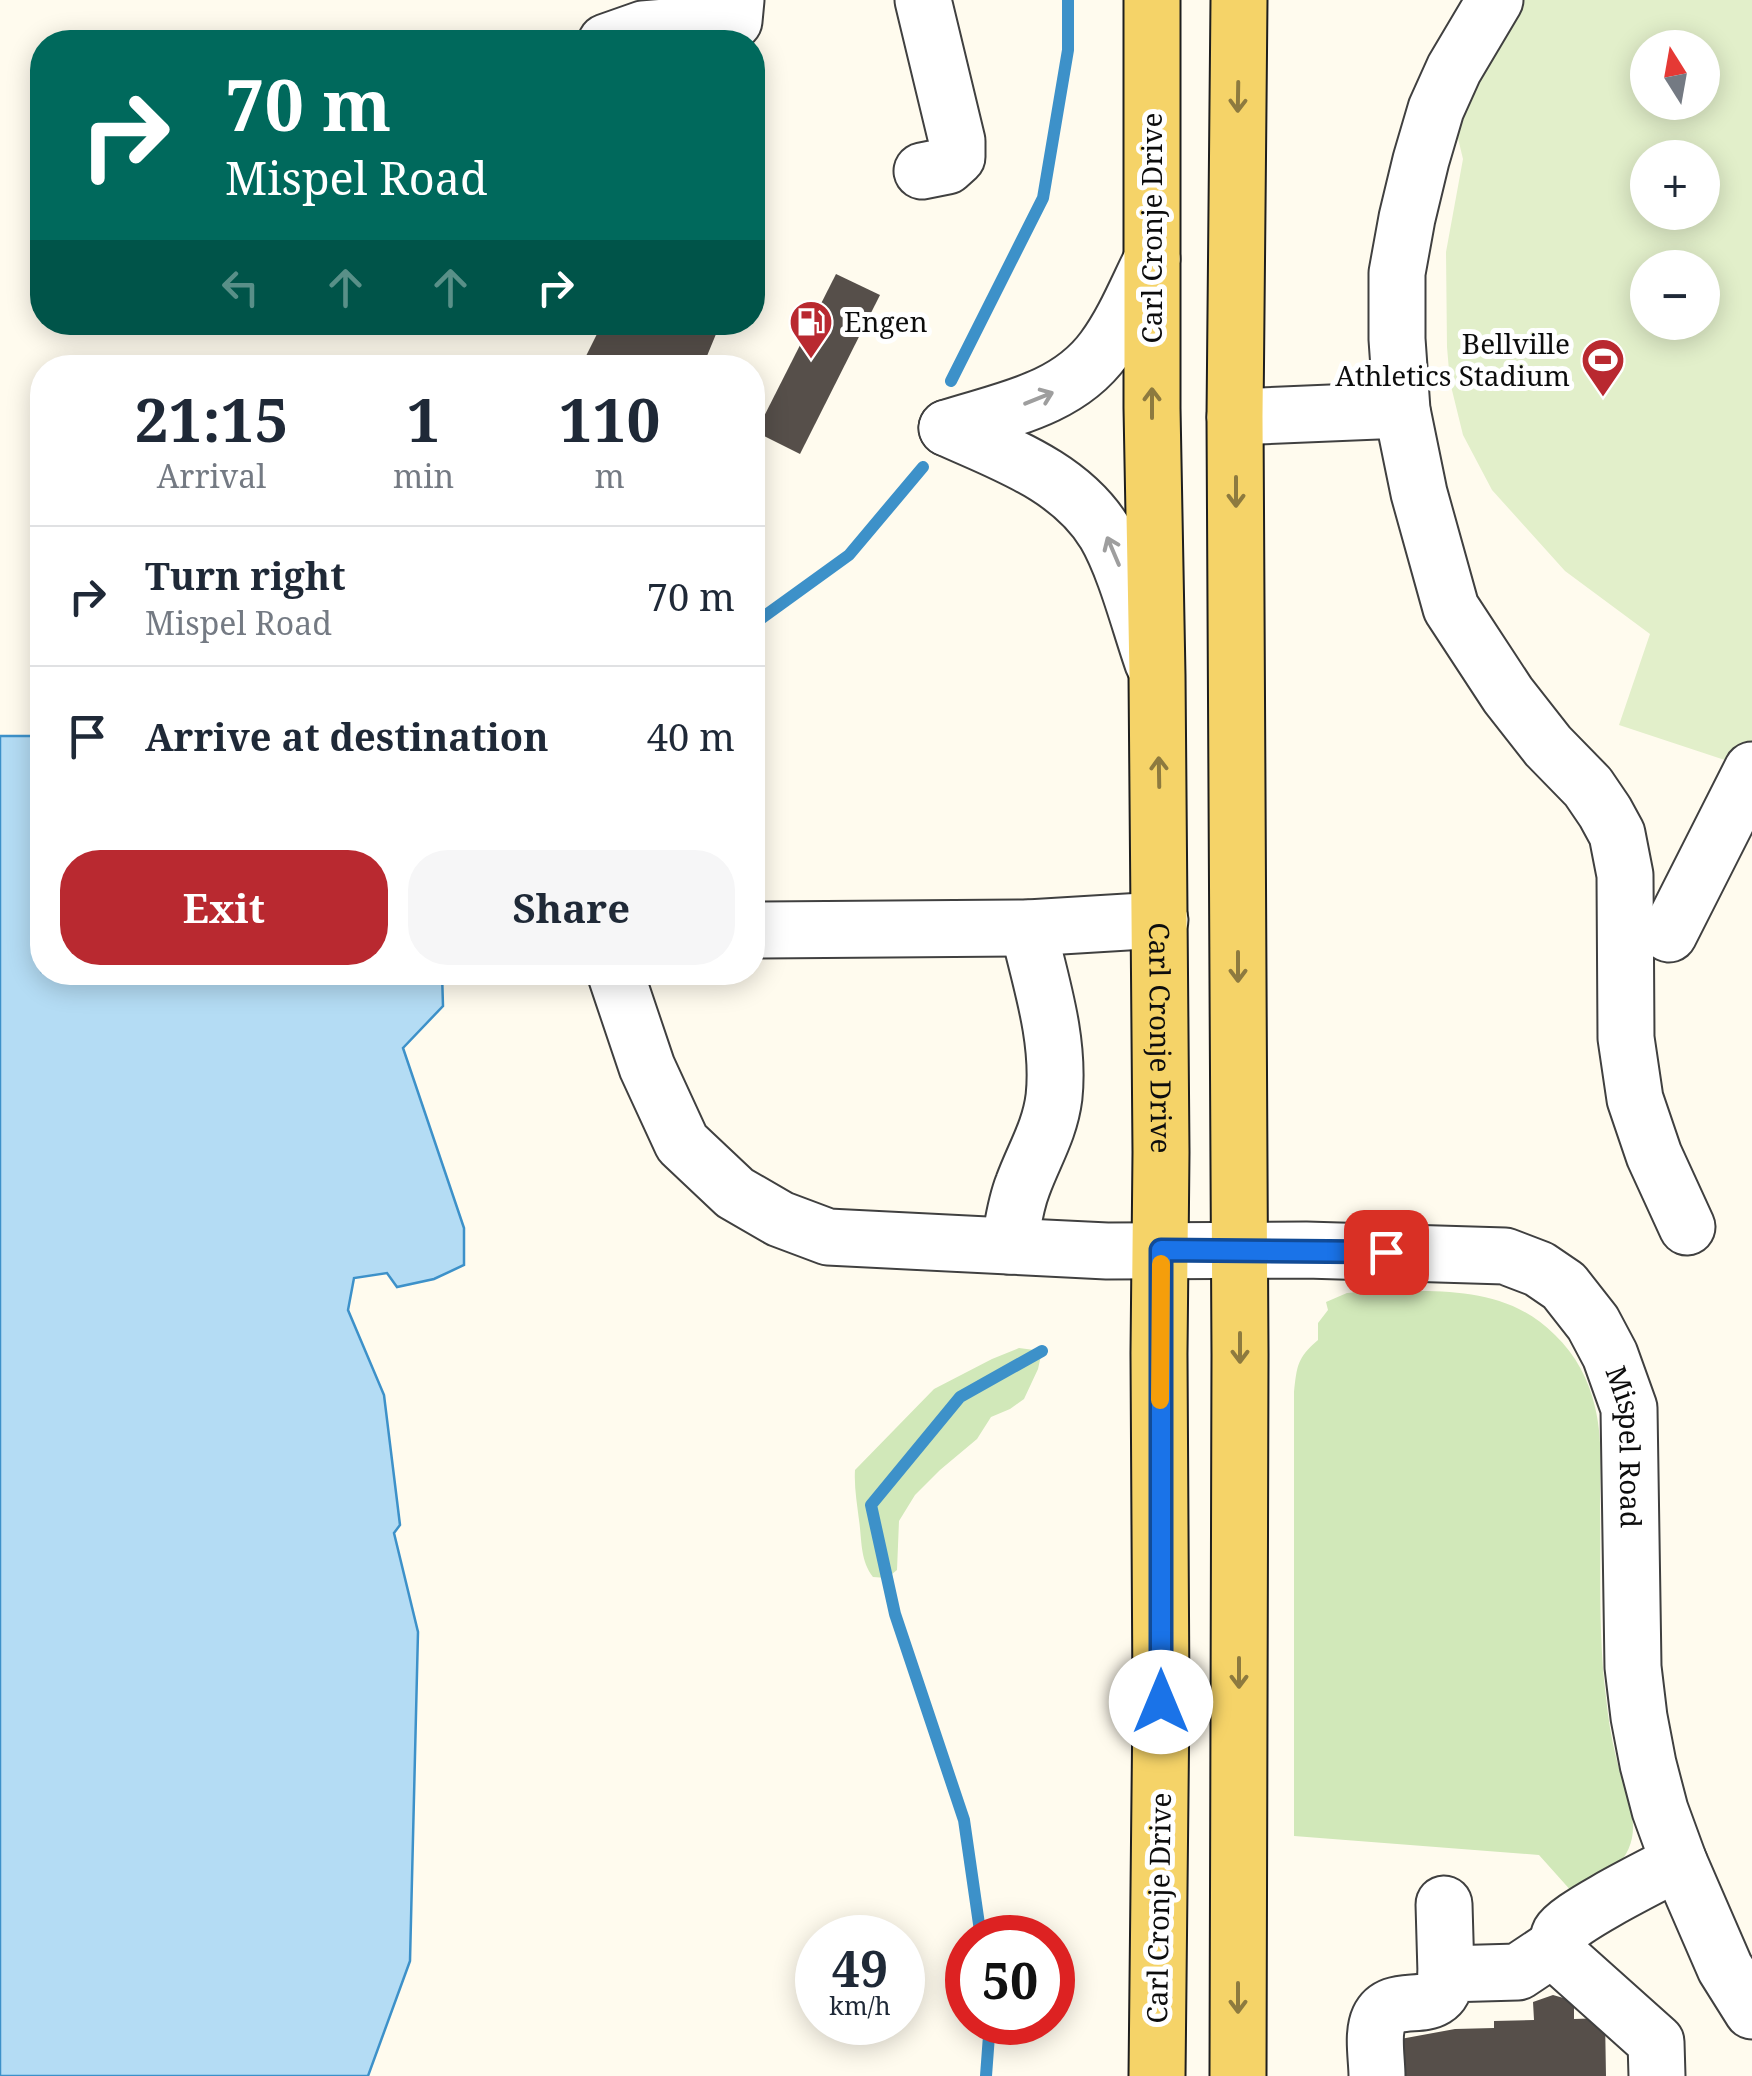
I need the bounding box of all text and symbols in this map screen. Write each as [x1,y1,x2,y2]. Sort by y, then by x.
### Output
north arrow [1630,30,1720,120]
map controls [1630,30,1720,340]
text: 70 m [225,56,391,152]
icon: right [60,70,190,200]
one-way arrow [1228,80,1248,113]
street label: Carl Cronje Drive [1132,112,1170,344]
button: + [1630,140,1720,230]
text: Mispel Road [225,147,488,208]
button: − [1630,250,1720,340]
icon: left [213,260,268,315]
icon: ahead [318,260,373,315]
icon: ahead [423,260,478,315]
icon: right [528,260,583,315]
fuel station icon: Engen [788,299,834,360]
place label: Engen [844,302,928,340]
place label: Bellville Athletics Stadium [1335,324,1570,394]
sports icon: Bellville Athletics Stadium [1580,337,1626,398]
text: 21:15 [135,378,288,460]
text: 1 [407,378,441,460]
text: 110 [559,378,660,460]
one-way arrow [1023,387,1054,405]
one-way arrow [1142,387,1162,420]
text: Arrival [157,454,266,497]
text: min [393,454,454,497]
text: m [594,454,625,497]
one-way arrow [1226,476,1245,508]
one-way arrow [1103,536,1121,567]
text: Turn right [145,549,346,601]
icon: right [60,569,115,624]
text: 70 m [647,570,735,622]
text: Mispel Road [145,601,332,644]
icon: arrive [60,709,115,764]
text: Arrive at destination [145,710,549,762]
text: 40 m [647,710,735,762]
one-way arrow [1149,757,1168,789]
button: Exit [60,850,388,965]
button: Share [408,850,735,965]
street label: Carl Cronje Drive [1141,922,1181,1154]
one-way arrow [1228,950,1248,982]
pin [1344,1210,1429,1295]
icon: arrive [1359,1225,1414,1280]
one-way arrow [1230,1330,1250,1363]
street label: Mispel Road [1597,1360,1651,1528]
position arrow [1109,1650,1213,1754]
one-way arrow [1230,1656,1248,1688]
street label: Carl Cronje Drive [1137,1792,1179,2024]
speed limit sign: 50 [945,1915,1075,2045]
text: 49 [832,1934,888,2002]
one-way arrow [1228,1980,1248,2013]
text: km/h [829,1988,891,2022]

